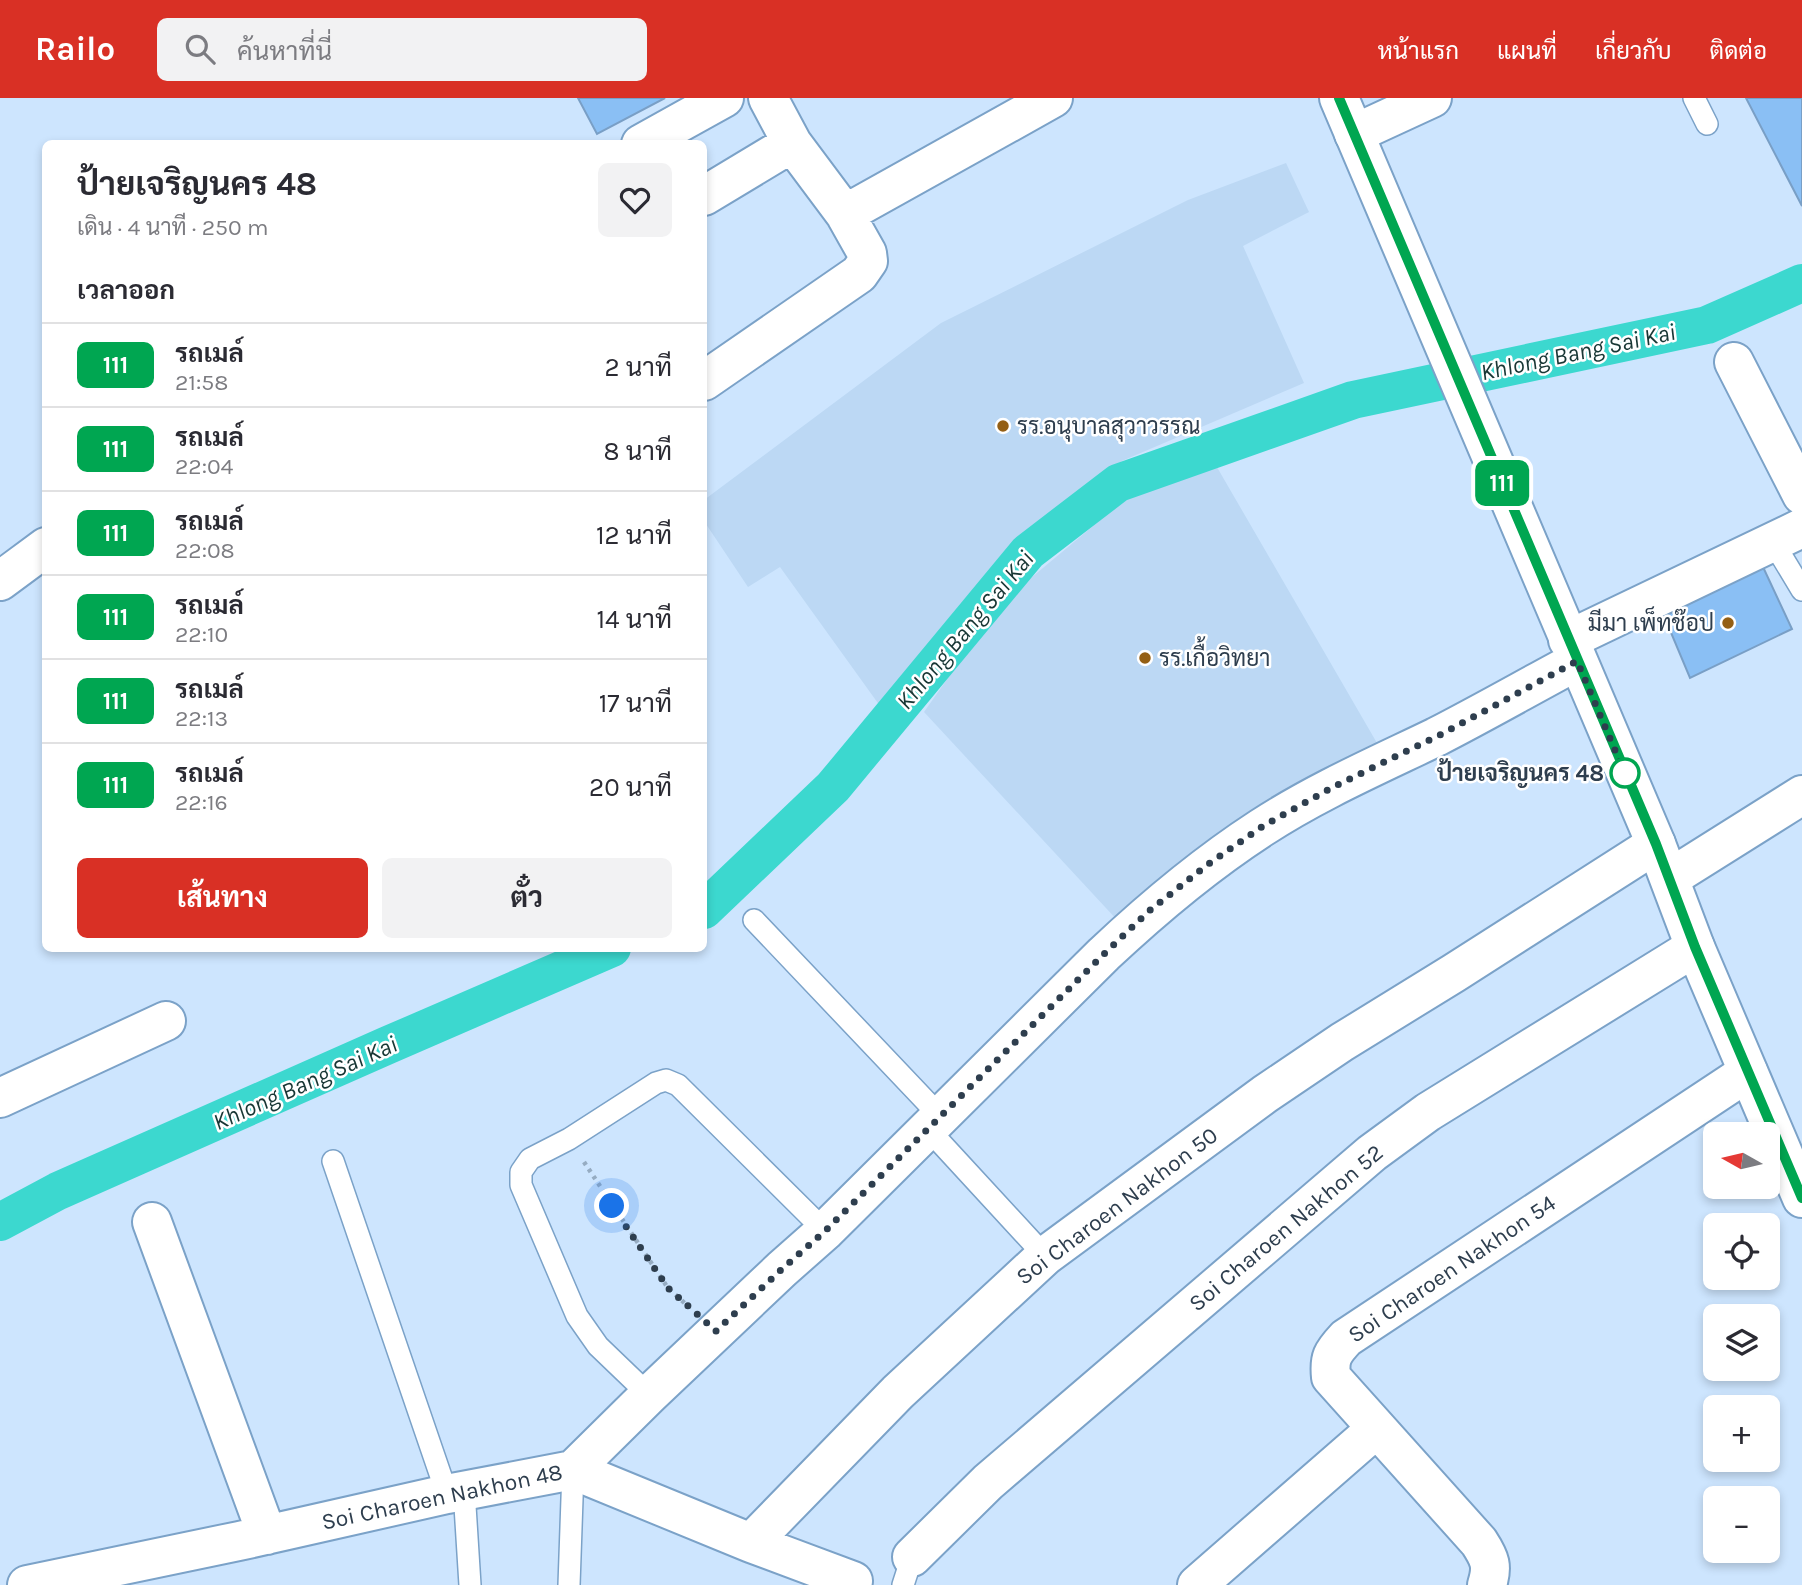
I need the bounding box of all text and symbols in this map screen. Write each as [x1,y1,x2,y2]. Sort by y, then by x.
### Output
search box [157,18,647,81]
text: Railo [35,30,115,68]
icon: search [181,30,219,68]
text: ค้นหาที่นี่ [237,36,332,67]
text: หน้าแรก [1378,37,1459,65]
text: แผนที่ [1497,37,1557,65]
text: เกี่ยวกับ [1595,37,1672,65]
text: ติดต่อ [1710,37,1767,65]
button: heart [598,163,672,237]
text: ป้ายเจริญนคร 48 [77,165,317,203]
text: เดิน · 4 นาที · 250 m [77,214,269,241]
text: เวลาออก [77,275,175,306]
water label: Khlong Bang Sai Kai [1478,318,1678,386]
text: รถเมล์ [175,338,244,369]
text: 111 [103,351,128,379]
text: 2 นาที [605,352,672,383]
text: 21:58 [175,369,228,396]
place label: รร.อนุบาลสุวาวรรณ [1017,413,1200,442]
marker: รร.อนุบาลสุวาวรรณ [995,418,1011,434]
text: รถเมล์ [175,422,244,453]
text: 111 [103,435,128,463]
text: 8 นาที [604,436,672,467]
text: 22:04 [175,453,233,480]
line badge: 111 [1462,460,1542,506]
text: 111 [1489,469,1515,497]
text: รถเมล์ [175,506,244,537]
text: 111 [103,519,128,547]
text: 12 นาที [596,520,672,551]
text: 22:08 [175,537,235,564]
water label: Khlong Bang Sai Kai [890,545,1040,715]
text: รถเมล์ [175,590,244,621]
text: 111 [103,603,128,631]
text: 14 นาที [596,604,672,635]
place label: มีมา เพ็ทช๊อป [1588,606,1714,637]
marker: มีมา เพ็ทช๊อป [1720,615,1736,631]
text: 22:10 [175,621,228,648]
place label: รร.เกื้อวิทยา [1159,636,1270,672]
marker: รร.เกื้อวิทยา [1137,650,1153,666]
text: รถเมล์ [175,674,244,705]
text: 111 [103,687,128,715]
text: 17 นาที [599,688,672,719]
text: 22:13 [175,705,228,732]
place label: ป้ายเจริญนคร 48 [1437,757,1604,788]
text: รถเมล์ [175,758,244,789]
marker: ป้ายเจริญนคร 48 [1610,758,1640,788]
text: 111 [103,771,128,799]
text: 20 นาที [589,772,672,803]
text: 22:16 [175,789,228,816]
button: เส้นทาง [77,858,368,938]
button: ตั๋ว [382,858,672,938]
water label: Khlong Bang Sai Kai [209,1030,401,1136]
street label: Soi Charoen Nakhon 50 [1011,1121,1223,1291]
north arrow [1703,1122,1780,1199]
map controls [1703,1122,1780,1563]
street label: Soi Charoen Nakhon 52 [1184,1139,1388,1317]
your location [594,1188,629,1223]
street label: Soi Charoen Nakhon 54 [1343,1189,1561,1349]
button: locate [1703,1213,1780,1290]
button: layers [1703,1304,1780,1381]
button: + [1703,1395,1780,1472]
street label: Soi Charoen Nakhon 48 [319,1458,565,1536]
button: − [1703,1486,1780,1563]

